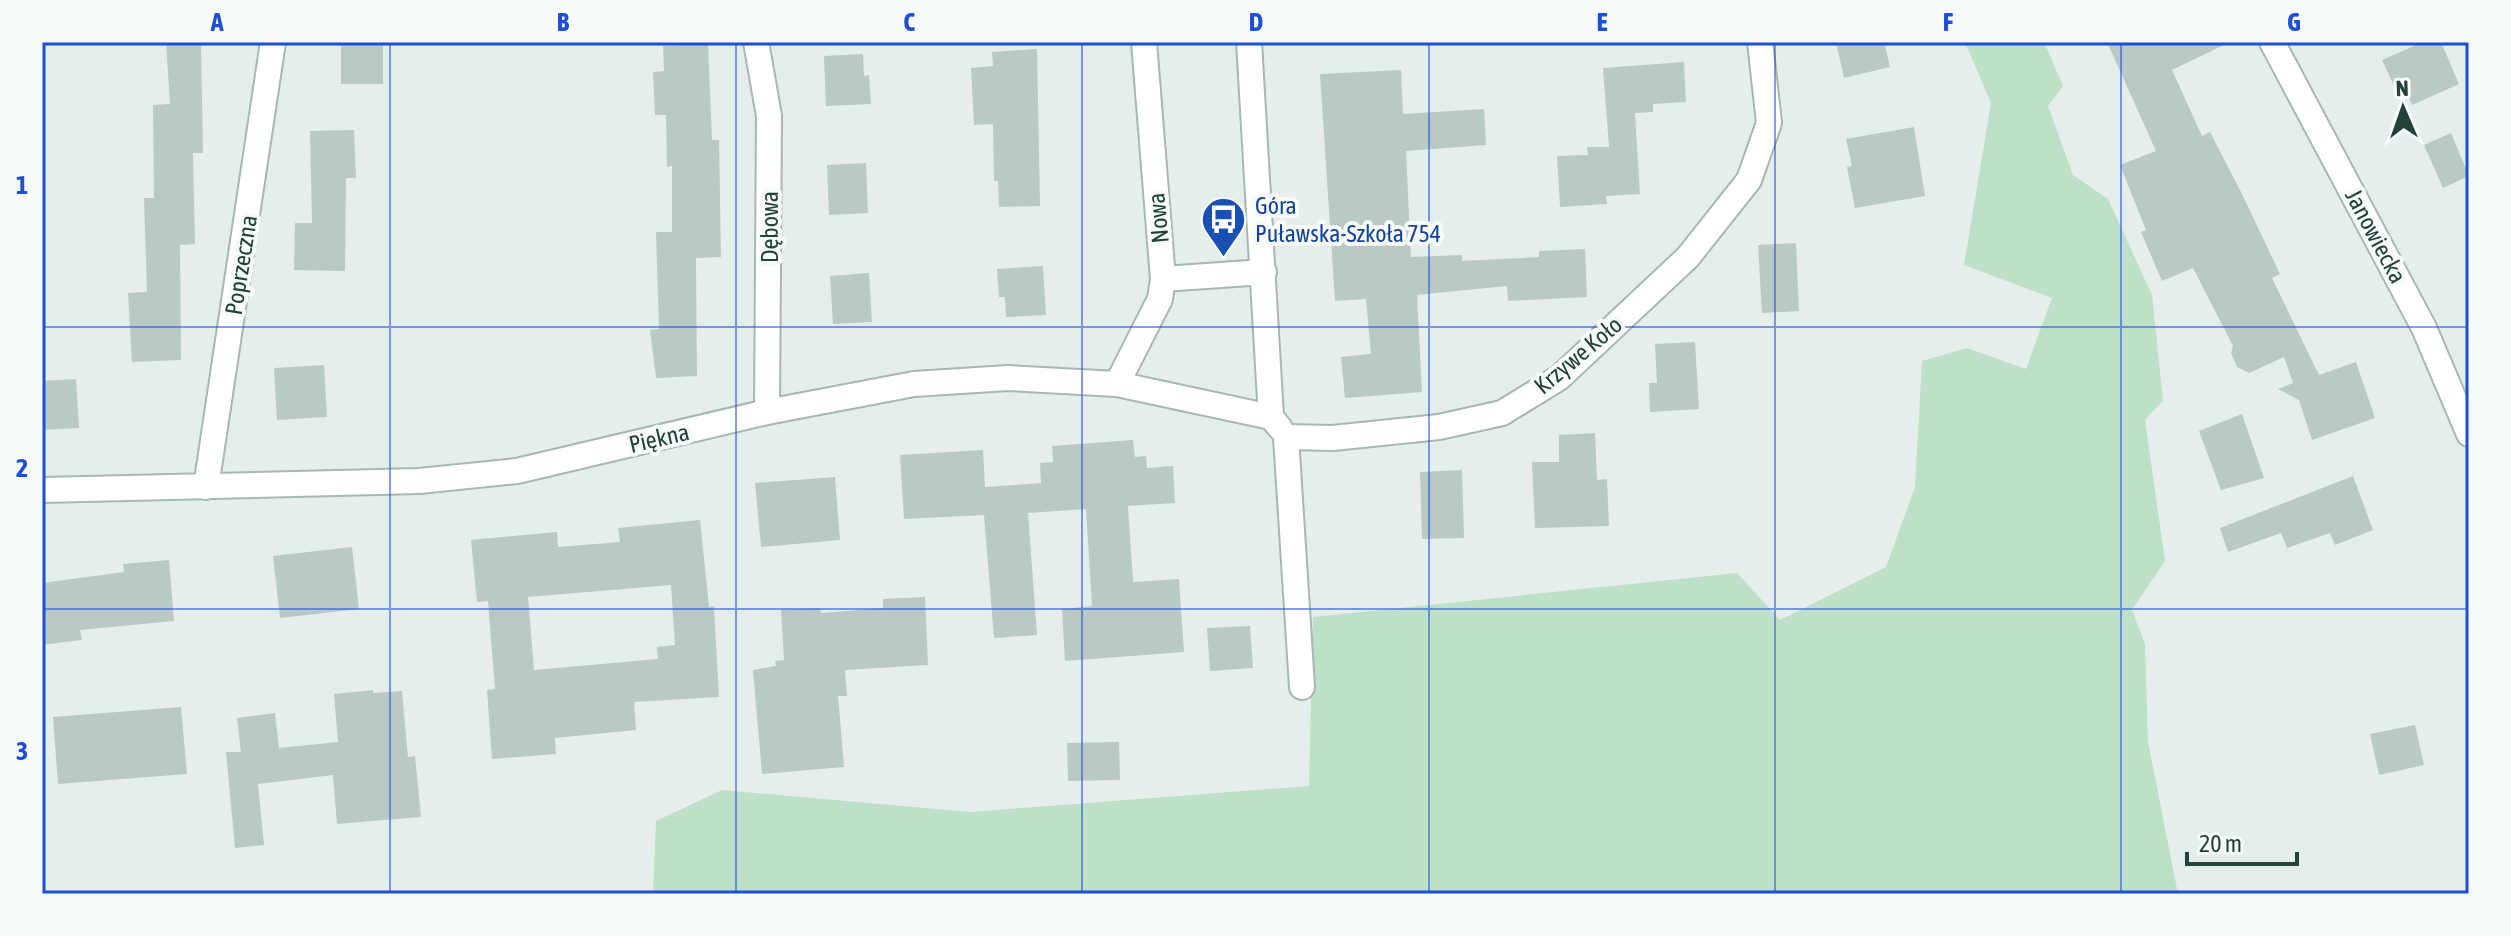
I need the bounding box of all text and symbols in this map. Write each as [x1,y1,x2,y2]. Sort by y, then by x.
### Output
text: A [210,7,224,37]
text: B [557,7,570,37]
text: C [903,7,915,37]
text: D [1249,7,1263,37]
text: E [1596,7,1608,37]
text: F [1943,7,1954,37]
text: G [2287,7,2301,37]
north arrow [2363,68,2443,148]
text: N [2395,75,2409,101]
text: 1 [16,170,28,200]
street label: Janowiecka [2340,184,2412,288]
street label: Dębowa [756,191,783,263]
street label: Nowa [1142,192,1174,244]
place label: Góra Puławska-Szkoła 754 [1255,192,1441,247]
bus stop icon: Góra Puławska-Szkoła 754 [1200,195,1248,258]
street label: Poprzeczna [220,213,262,317]
street label: Krzywe Koło [1529,311,1627,399]
street label: Piękna [626,418,692,458]
text: 2 [16,453,28,483]
text: 3 [16,736,28,766]
scale bar [2187,816,2297,866]
text: 20 m [2199,830,2242,857]

